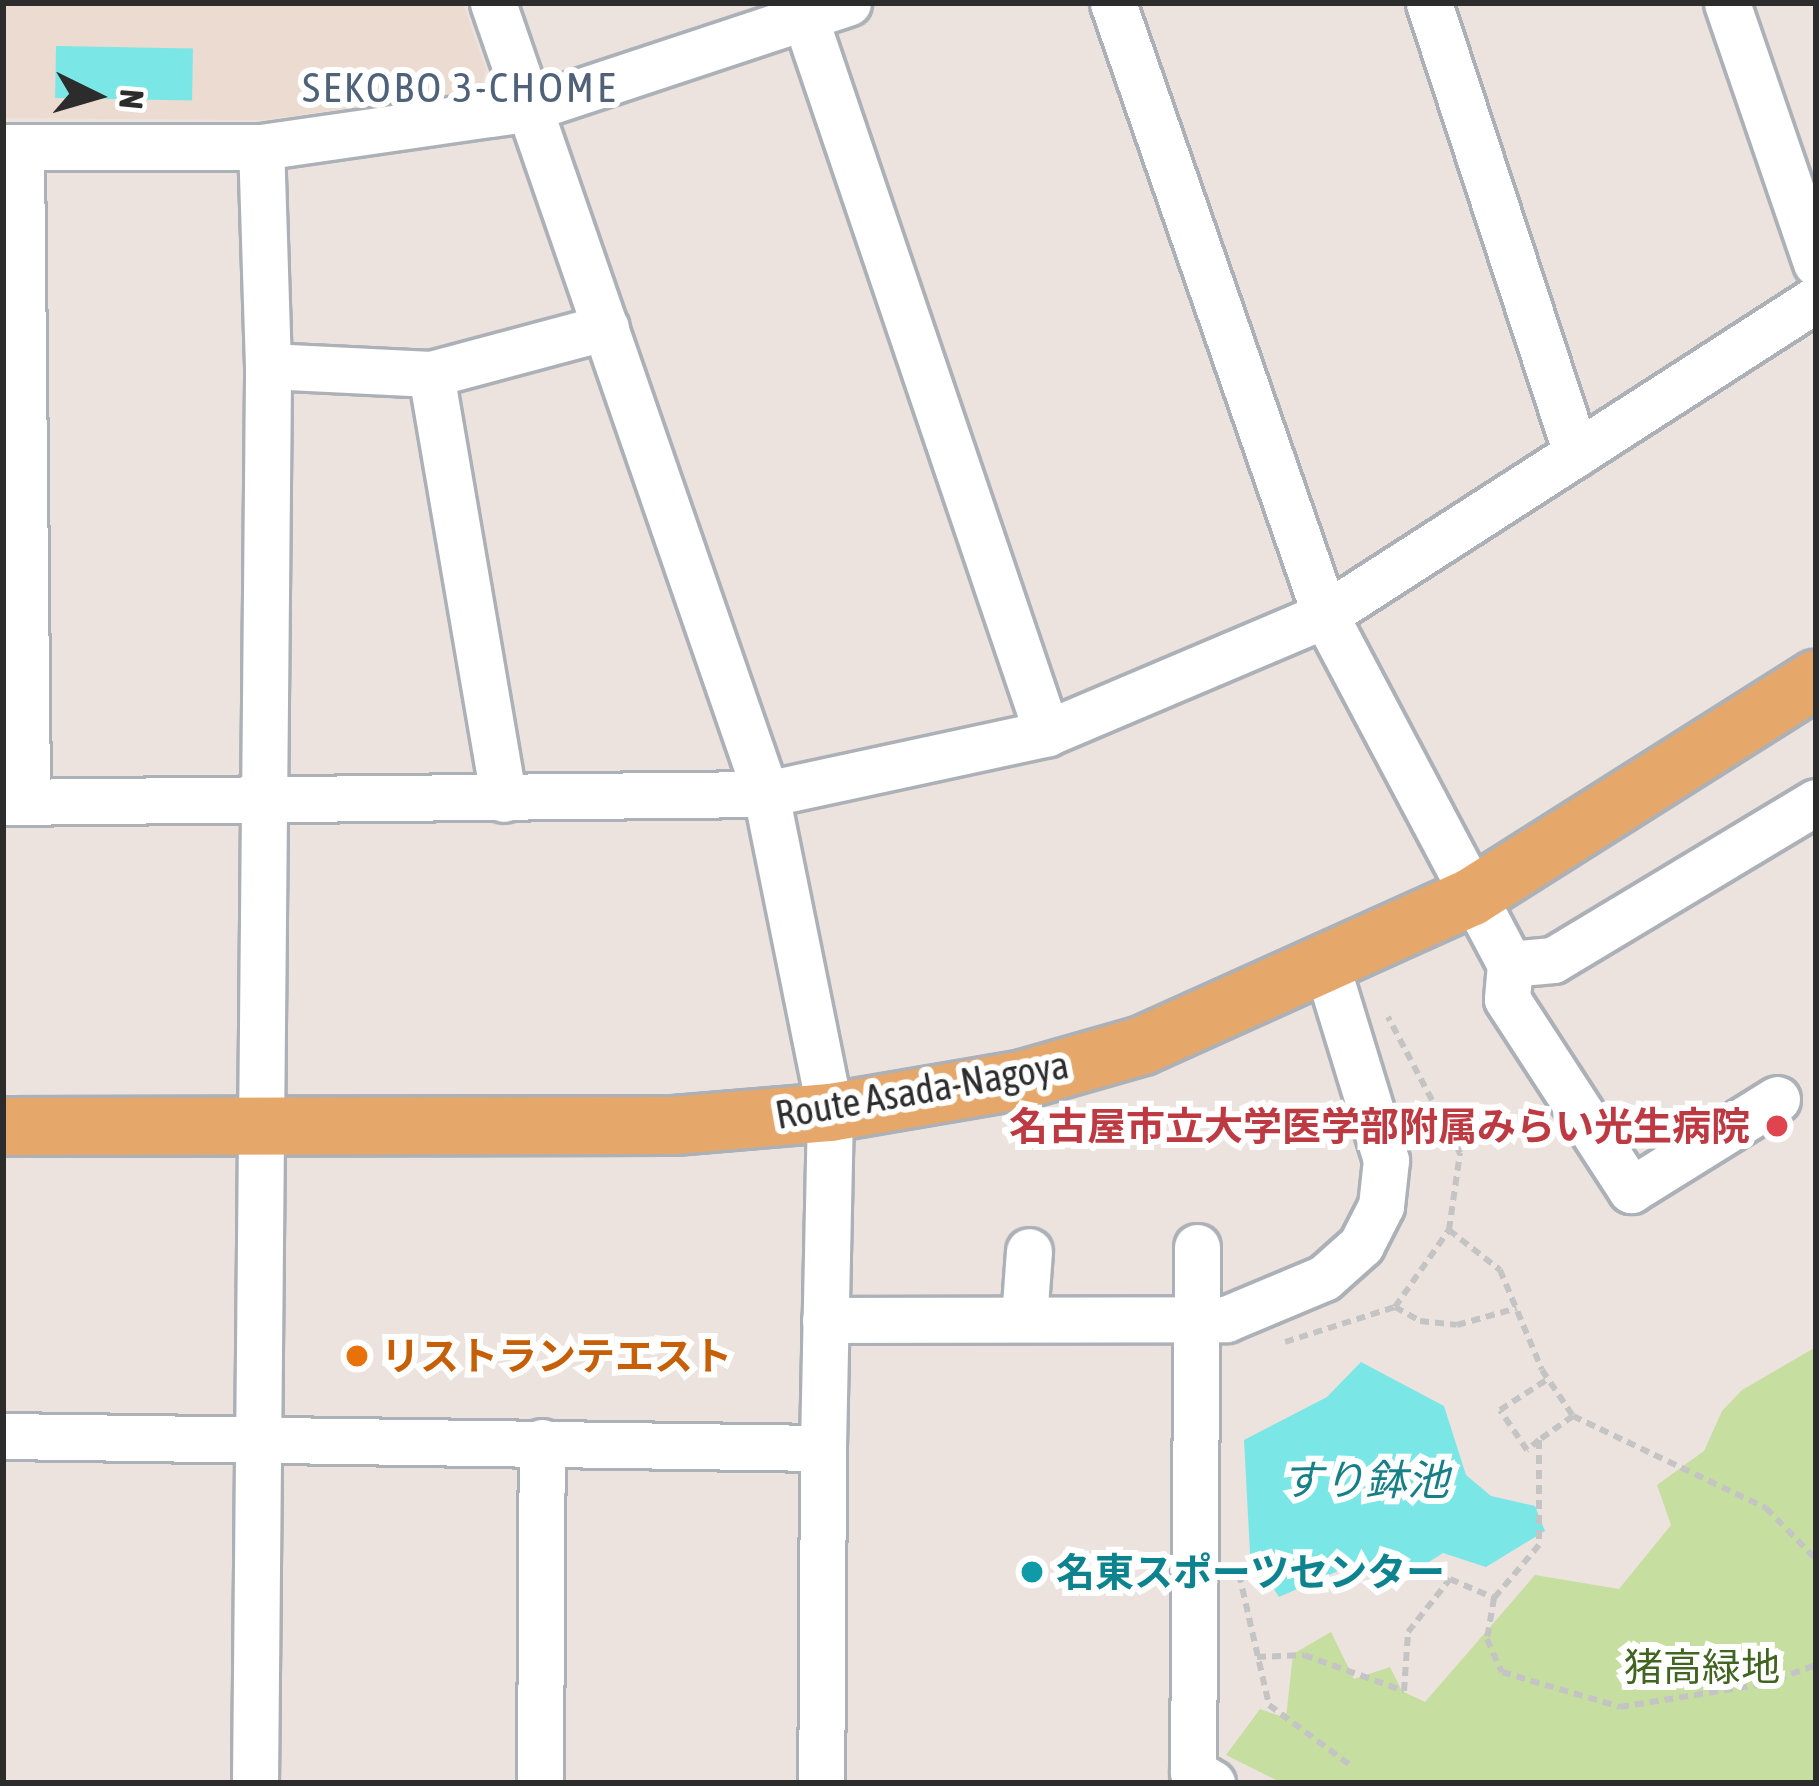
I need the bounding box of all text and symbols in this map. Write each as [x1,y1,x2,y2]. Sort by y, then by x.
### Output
north arrow [36,36,156,156]
district label: SEKOBO 3-CHOME [302,62,618,112]
text: N [112,88,152,110]
street label: Route Asada-Nagoya [772,1041,1072,1139]
place label: 名古屋市立大学医学部附属みらい光生病院 [1009,1103,1750,1149]
marker: 名古屋市立大学医学部附属みらい光生病院 [1761,1110,1793,1142]
place label: リストランテエスト [381,1333,732,1379]
marker: リストランテエスト [344,1343,370,1369]
water label: すり鉢池 [1281,1455,1449,1505]
place label: 名東スポーツセンター [1056,1549,1446,1595]
marker: 名東スポーツセンター [1019,1559,1045,1585]
park label: 猪高緑地 [1624,1644,1780,1690]

